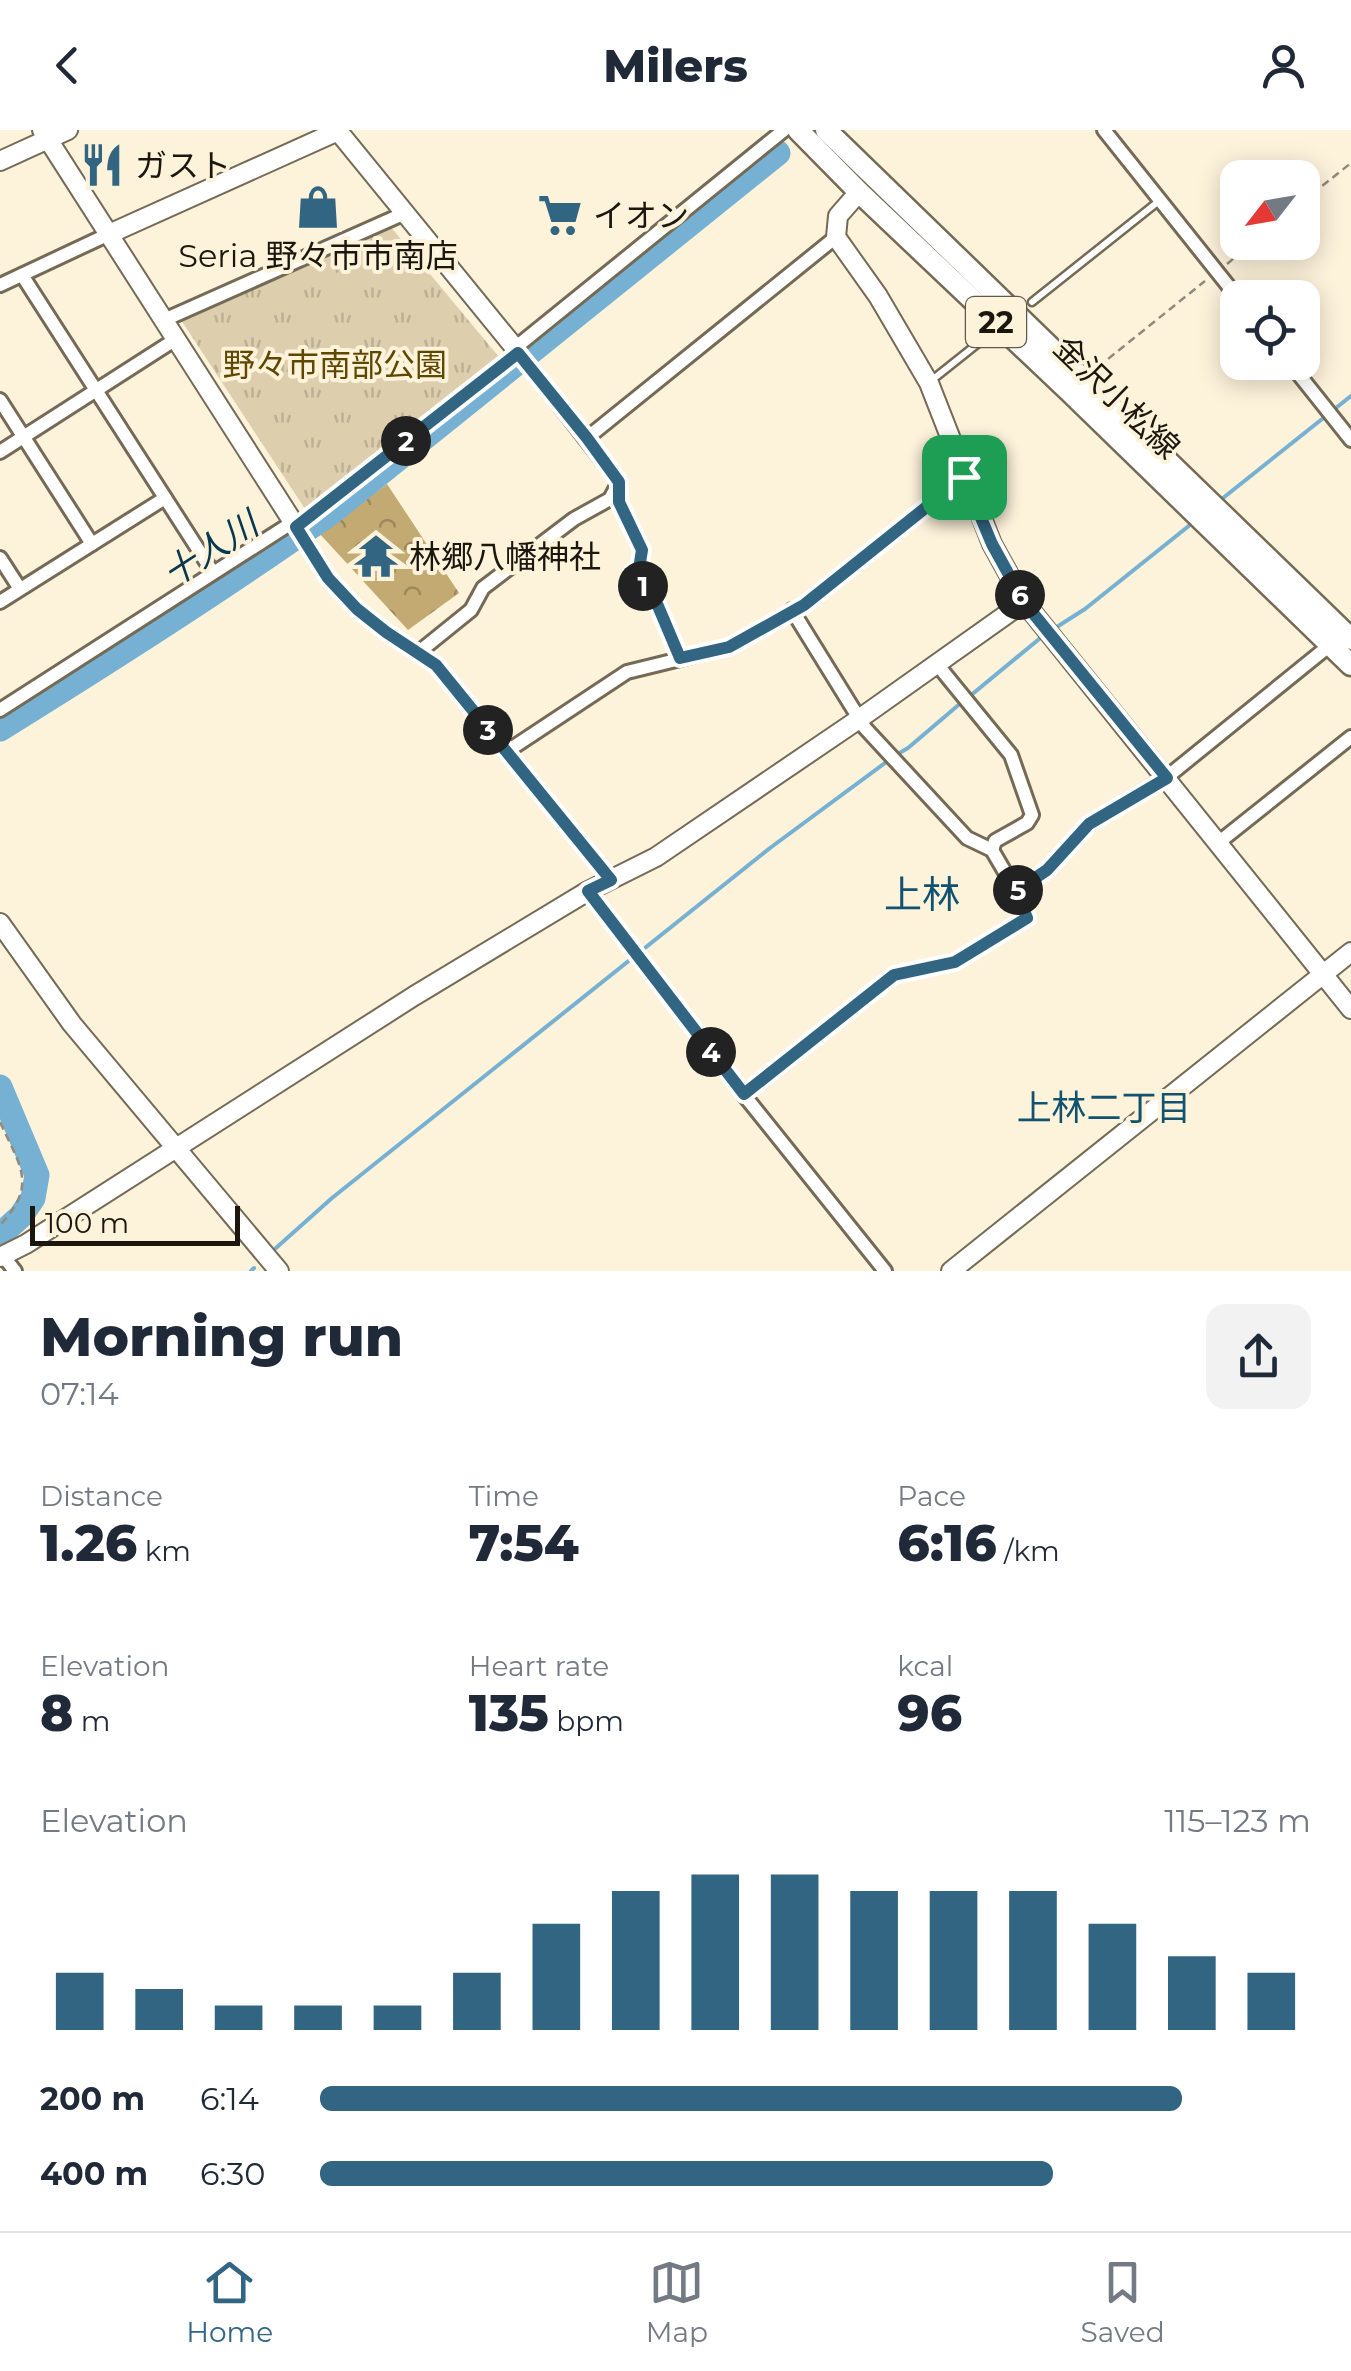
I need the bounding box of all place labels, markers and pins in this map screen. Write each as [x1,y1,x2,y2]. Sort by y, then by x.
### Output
restaurant icon: ガスト [78,141,126,189]
place label: ガスト [135,146,231,185]
shop icon: Seria 野々市市南店 [294,183,342,231]
supermarket icon: イオン [536,191,584,239]
place label: イオン [593,196,689,235]
place label: Seria 野々市市南店 [178,236,458,275]
pin: 2 [381,416,431,466]
pin [922,435,1007,520]
temple icon: 林郷八幡神社 [352,532,400,580]
place label: 林郷八幡神社 [409,537,601,576]
pin: 1 [618,561,668,611]
pin: 6 [995,570,1045,620]
pin: 3 [463,705,513,755]
pin: 5 [993,865,1043,915]
pin: 4 [686,1027,736,1077]

